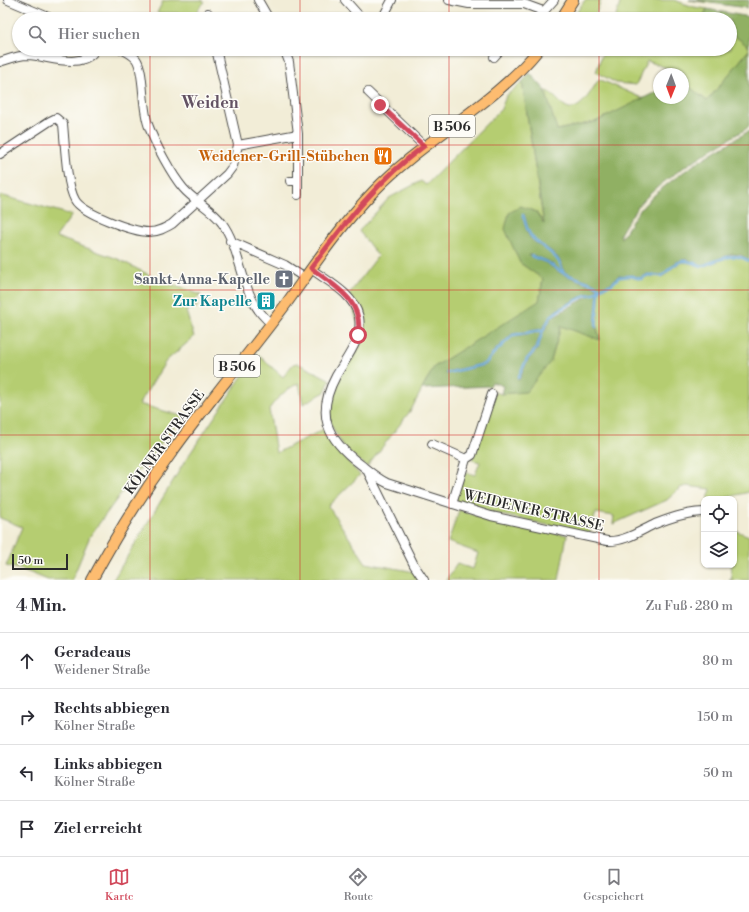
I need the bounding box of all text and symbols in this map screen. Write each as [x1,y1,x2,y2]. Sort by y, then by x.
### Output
search box [12,12,737,56]
icon: search [26,23,48,45]
text: Hier suchen [58,25,140,44]
north arrow [653,68,689,104]
district label: Weiden [180,93,239,113]
route end [371,96,389,114]
road number: B 506 [429,115,475,137]
restaurant icon: Weidener-Grill-Stübchen [372,145,394,167]
place label: Weidener-Grill-Stübchen [198,148,369,166]
church icon: Sankt-Anna-Kapelle [273,268,295,290]
place label: Sankt-Anna-Kapelle [134,271,270,289]
building icon: Zur Kapelle [255,290,277,312]
place label: Zur Kapelle [173,293,252,311]
route start [349,326,367,344]
road number: B 506 [214,355,260,377]
street label: KÖLNER STRASSE [119,385,209,499]
street label: WEIDENER STRASSE [461,486,606,536]
map controls [701,496,737,568]
button: locate [701,496,737,532]
button: layers [701,532,737,568]
scale bar [12,552,68,571]
text: 50 m [18,554,43,568]
text: 4 Min. [16,595,66,617]
text: Zu Fuß · 280 m [646,598,733,614]
text: Geradeaus [54,643,131,662]
icon: ahead [16,650,38,672]
text: 80 m [702,653,733,669]
text: Weidener Straße [54,662,150,678]
text: Rechts abbiegen [54,699,170,718]
icon: right [16,706,38,728]
text: 150 m [698,709,733,725]
text: Kölner Straße [54,718,135,734]
text: Links abbiegen [54,755,162,774]
icon: left [16,762,38,784]
text: 50 m [703,765,733,781]
text: Kölner Straße [54,774,135,790]
icon: arrive [16,818,38,840]
text: Ziel erreicht [54,819,142,838]
tab: Karte [105,866,134,904]
tab: Route [344,866,373,904]
tab: Gespeichert [583,866,644,904]

